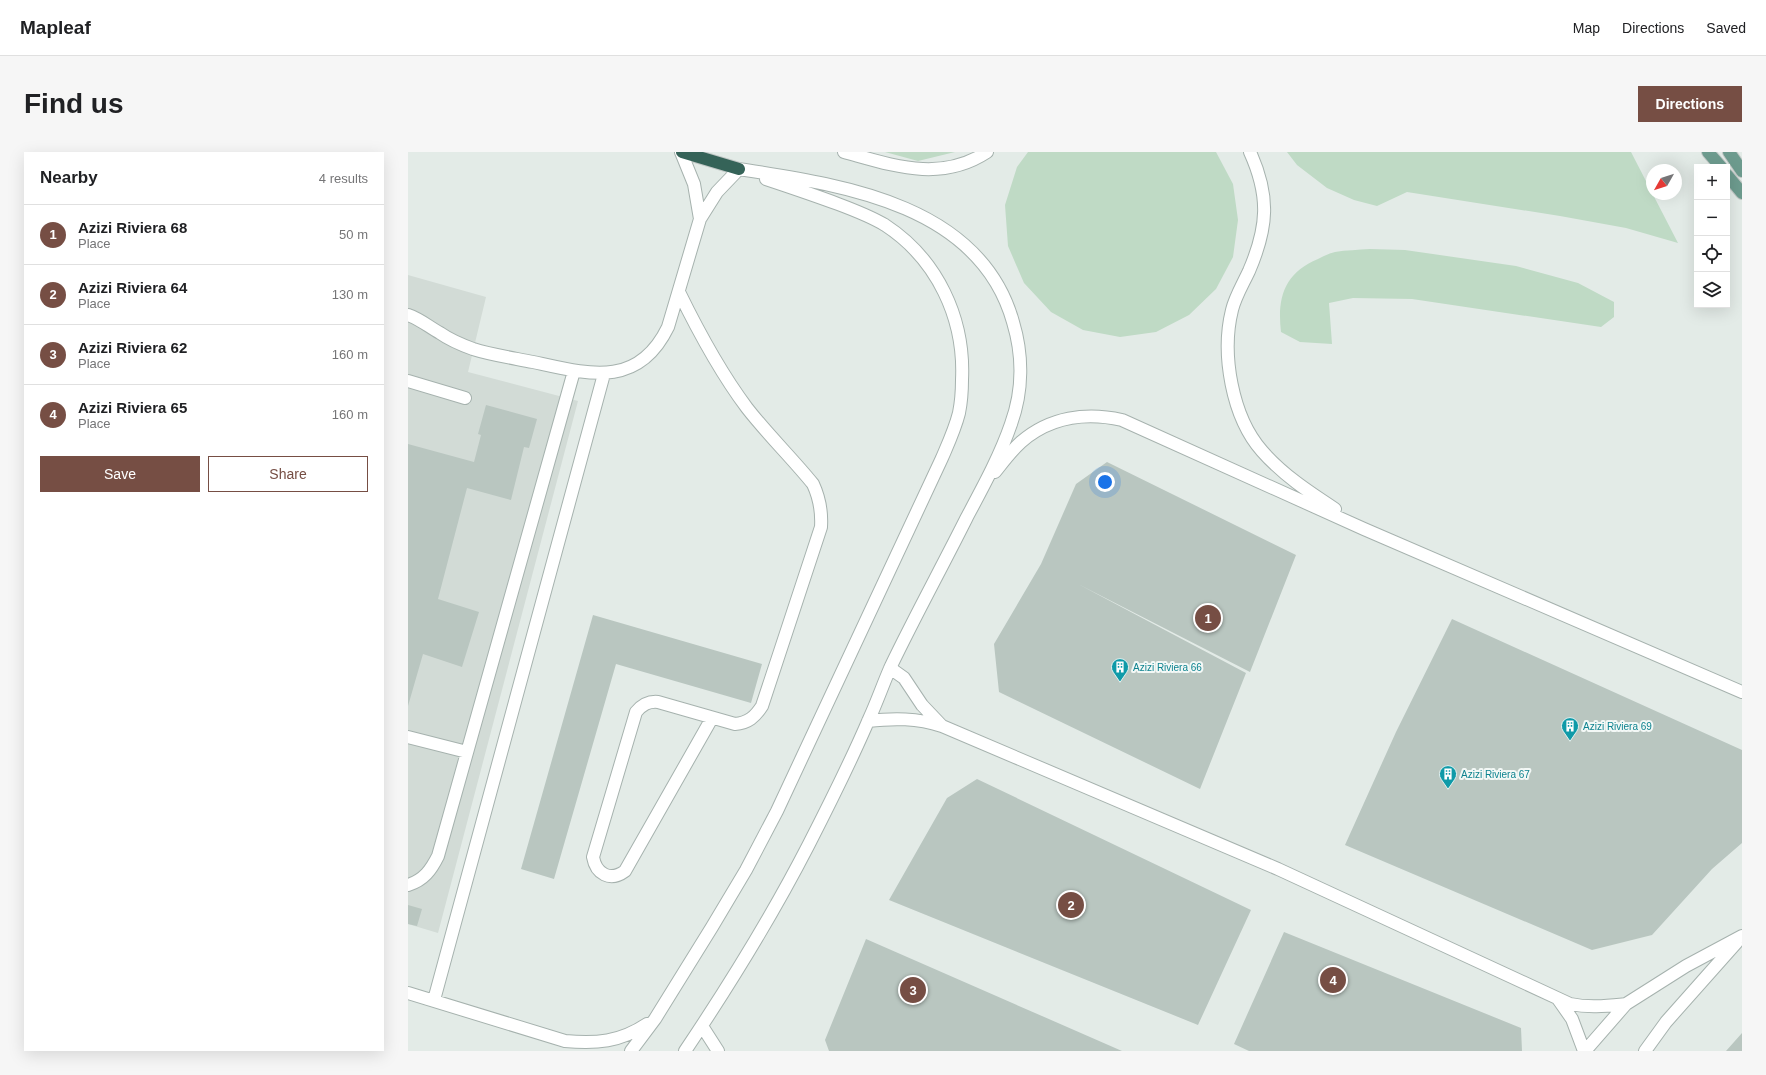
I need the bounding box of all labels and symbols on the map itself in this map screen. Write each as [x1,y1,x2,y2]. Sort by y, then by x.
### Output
north arrow [1646,164,1682,200]
your location [1095,472,1115,492]
pin: 1 [1195,603,1221,633]
building icon: Azizi Riviera 66 [1110,657,1130,682]
place label: Azizi Riviera 66 [1133,662,1202,673]
building icon: Azizi Riviera 69 [1560,716,1580,741]
place label: Azizi Riviera 69 [1583,721,1652,732]
building icon: Azizi Riviera 67 [1438,764,1458,789]
place label: Azizi Riviera 67 [1461,769,1530,780]
pin: 2 [1058,890,1084,920]
pin: 4 [1320,965,1346,995]
pin: 3 [900,975,926,1005]

